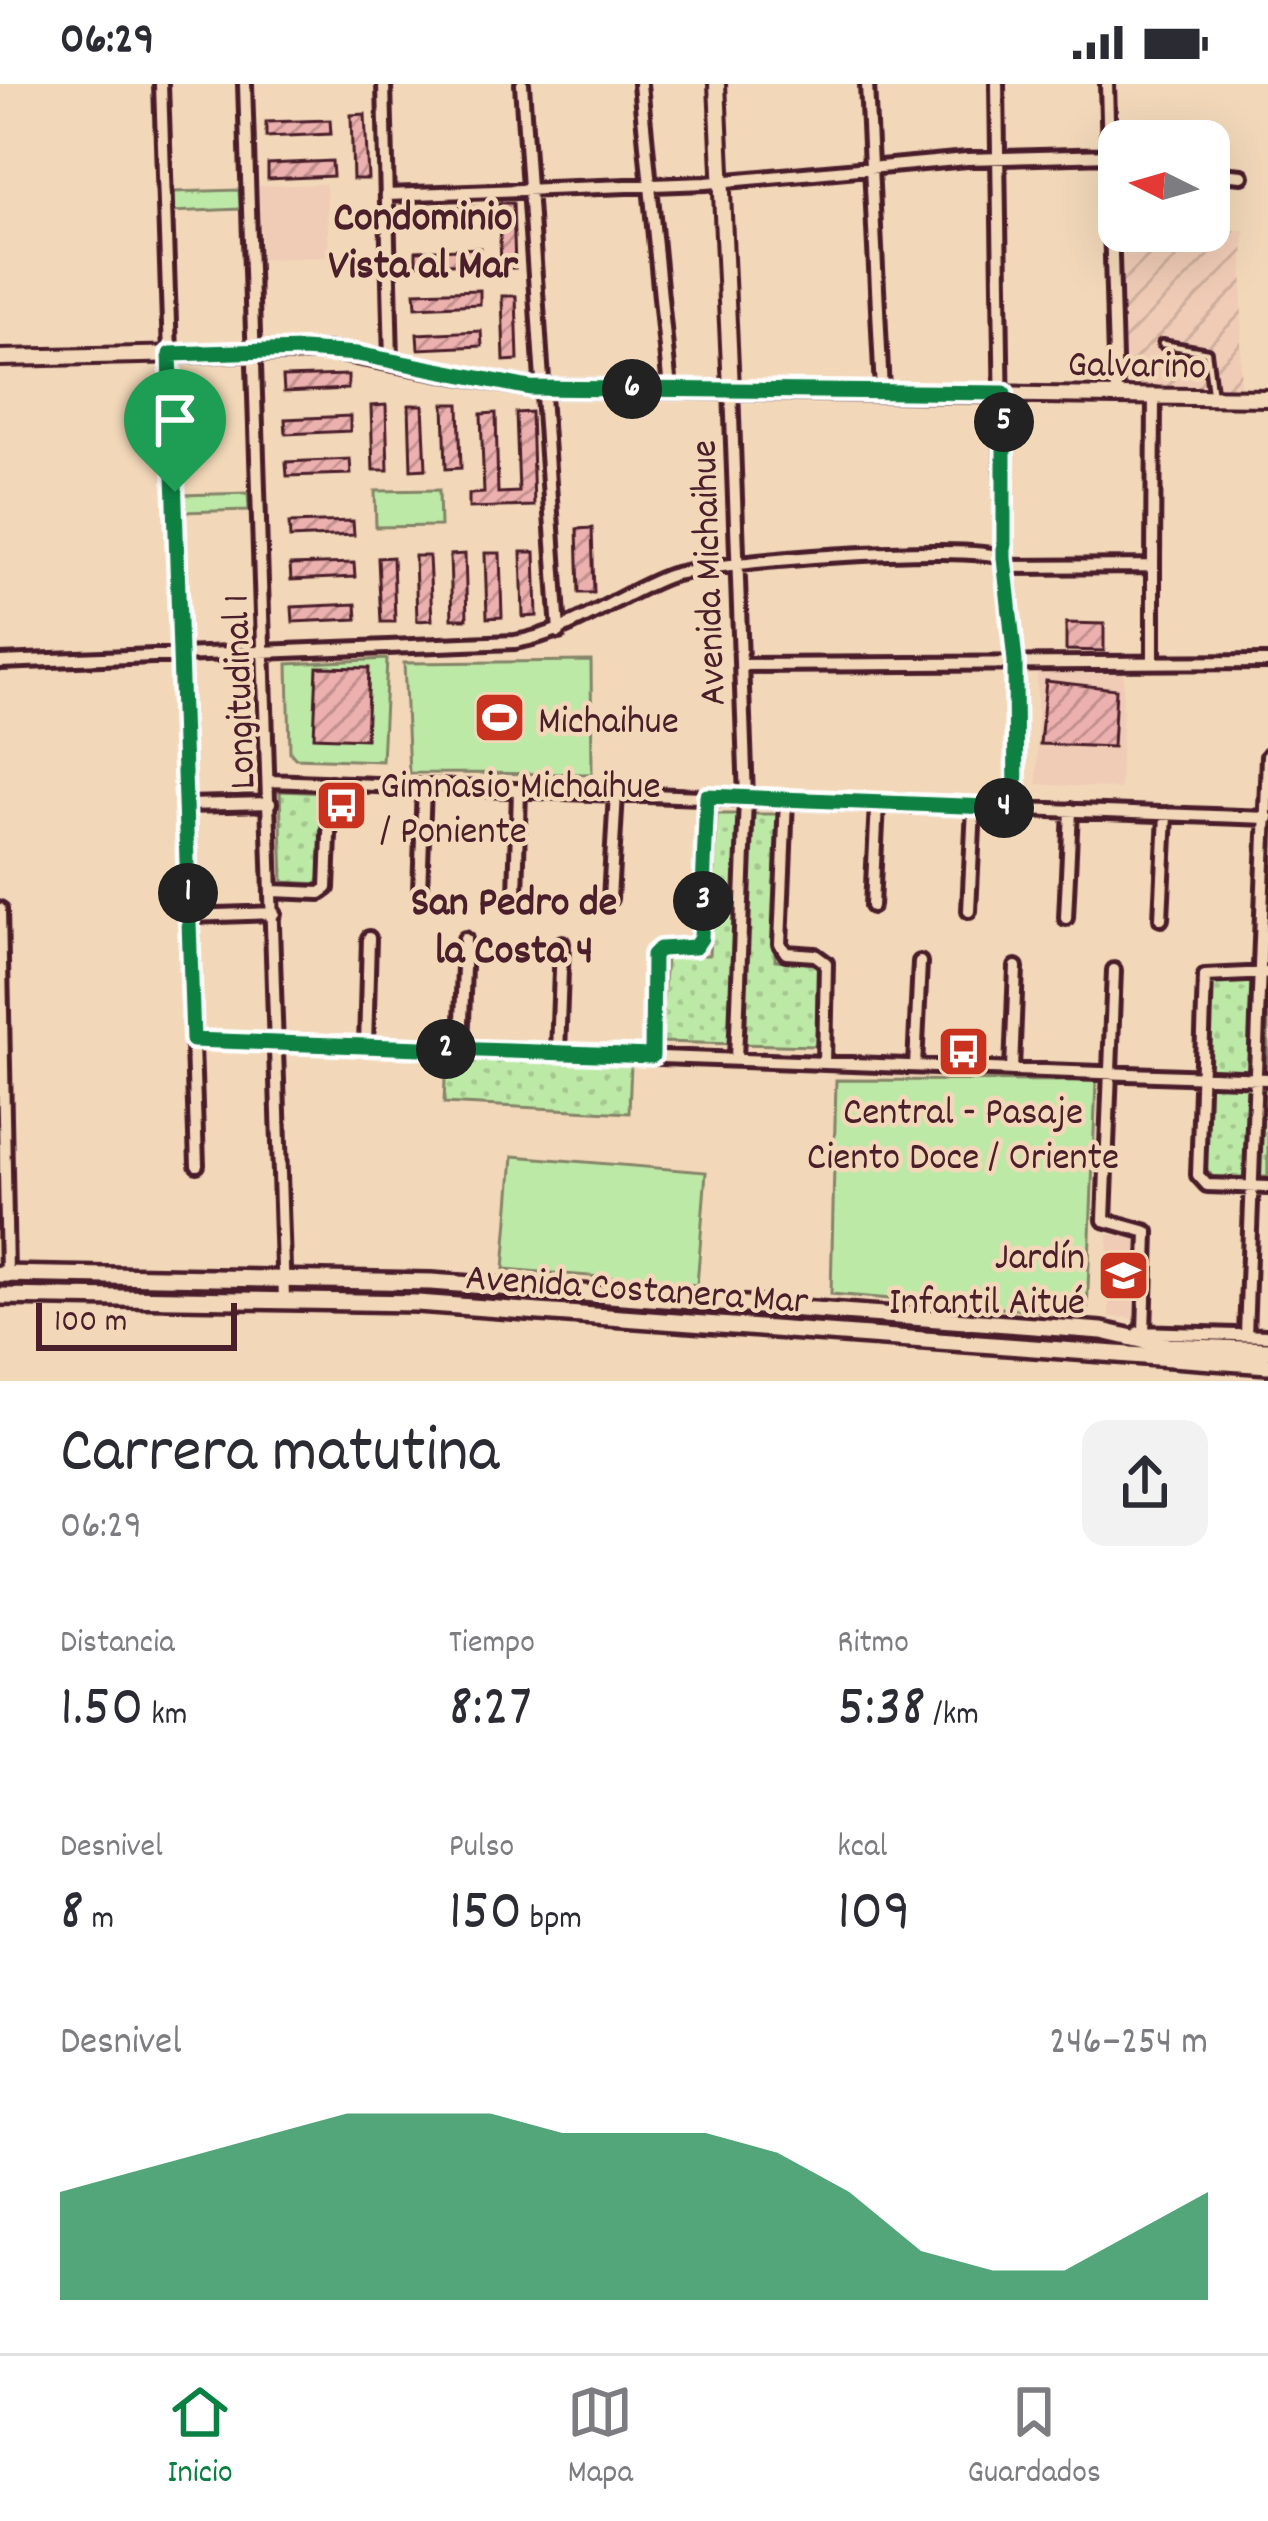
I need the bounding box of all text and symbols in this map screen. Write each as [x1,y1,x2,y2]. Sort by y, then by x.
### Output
text: 06:29 [60,10,154,74]
north arrow [1098,120,1230,252]
map controls [1098,120,1230,252]
district label: Condominio Vista al Mar [328,191,519,299]
street label: Galvarino [1067,340,1207,397]
pin: 6 [602,359,662,419]
text: 6 [624,365,640,412]
pin [124,369,226,492]
icon: arrive [142,387,208,453]
pin: 5 [974,392,1034,452]
text: 5 [996,398,1012,445]
street label: Avenida Michaihue [679,439,744,707]
street label: Longitudinal 1 [212,593,273,790]
sports icon: Michaihue [471,690,527,746]
place label: Michaihue [538,697,679,752]
place label: Gimnasio Michaihue / Poniente [380,762,661,862]
bus stop icon: Gimnasio Michaihue / Poniente [313,777,369,833]
pin: 4 [974,778,1034,838]
text: 4 [997,784,1011,831]
pin: 1 [158,863,218,923]
text: 1 [184,869,192,916]
pin: 3 [673,871,733,931]
district label: San Pedro de la Costa 4 [411,876,617,984]
text: 3 [696,877,710,924]
pin: 2 [416,1019,476,1079]
bus stop icon: Central - Pasaje Ciento Doce / Oriente [935,1024,991,1080]
text: 2 [439,1025,453,1072]
place label: Central - Pasaje Ciento Doce / Oriente [807,1088,1119,1188]
place label: Jardín Infantil Aitué [889,1233,1085,1333]
school or university icon: Jardín Infantil Aitué [1096,1248,1152,1304]
street label: Avenida Costanera Mar [463,1253,810,1332]
scale bar [36,1297,237,1350]
text: 100 m [54,1300,127,1347]
text: Carrera matutina [60,1409,499,1503]
button: share [1082,1420,1208,1546]
text: 06:29 [60,1501,142,1556]
text: Distancia [60,1621,175,1668]
text: Tiempo [449,1621,535,1668]
text: Ritmo [837,1621,909,1668]
text: 1.50 [60,1668,144,1754]
text: 8:27 [449,1668,532,1754]
text: 5:38 [837,1668,926,1754]
text: km [144,1693,187,1740]
text: /km [926,1693,979,1740]
text: Desnivel [60,1825,163,1872]
text: Pulso [449,1825,514,1872]
text: kcal [837,1825,887,1872]
text: 8 [60,1872,84,1958]
text: 150 [449,1872,522,1958]
text: 109 [837,1872,911,1958]
text: m [84,1897,114,1944]
text: bpm [522,1897,582,1944]
text: Desnivel [60,2017,182,2072]
text: 246–254 m [1049,2017,1208,2072]
tab: Inicio [167,2379,233,2498]
tab: Mapa [567,2379,633,2498]
tab: Guardados [967,2379,1101,2498]

